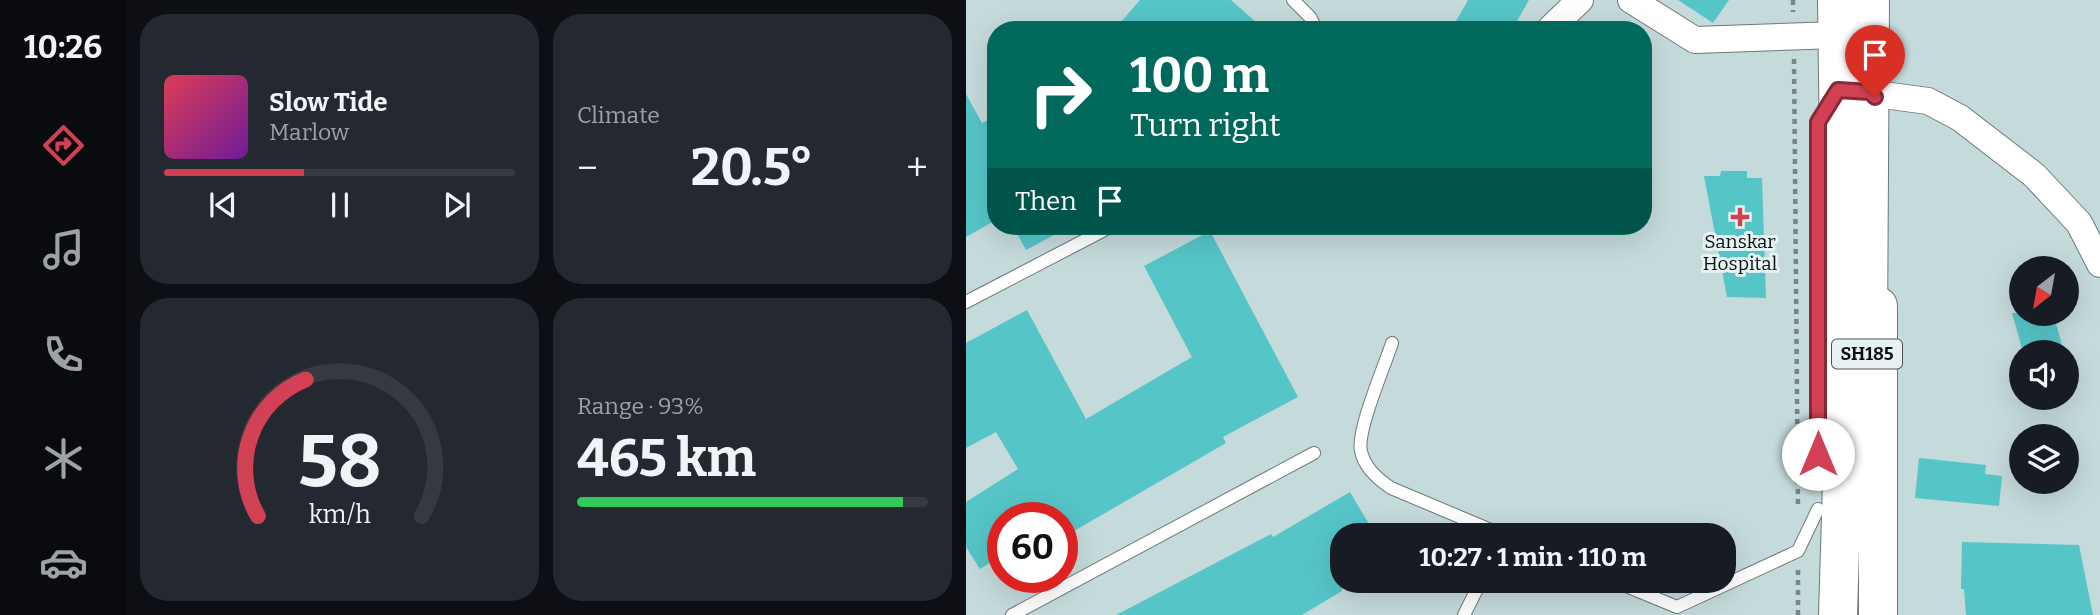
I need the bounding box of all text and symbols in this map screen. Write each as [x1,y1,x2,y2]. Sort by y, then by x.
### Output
pin [1845,25,1905,97]
text: 10:26 [24,28,102,66]
icon: arrive [1856,36,1894,74]
text: 100 m [1130,46,1269,105]
icon: right [1015,49,1106,140]
text: Slow Tide [269,87,388,118]
text: Climate [577,101,660,129]
text: Turn right [1130,106,1281,144]
text: Marlow [269,118,349,146]
icon: directions [39,121,88,170]
text: 20.5° [691,136,814,199]
text: − [577,145,598,191]
text: + [906,145,928,191]
icon: arrive [1091,182,1129,220]
icon: previous [204,186,242,224]
icon: pause [321,186,359,224]
icon: next [438,186,476,224]
text: Then [1015,186,1077,217]
marker: Sanskar Hospital [1730,207,1750,227]
icon: music [39,225,88,274]
place label: Sanskar Hospital [1703,230,1777,275]
north arrow [2009,256,2079,326]
map controls [2009,256,2079,494]
icon: phone [39,330,88,379]
road number: SH185 [1832,340,1902,368]
button: sound [2009,340,2079,410]
text: Range · 93% [577,392,704,420]
position arrow [1781,417,1855,491]
text: 58 [298,418,381,505]
button: layers [2009,424,2079,494]
text: 465 km [577,427,756,490]
icon: climate [39,434,88,483]
text: km/h [309,499,371,529]
speed limit sign: 60 [987,502,1078,593]
icon: car [39,538,88,587]
text: 10:27 · 1 min · 110 m [1419,542,1647,573]

